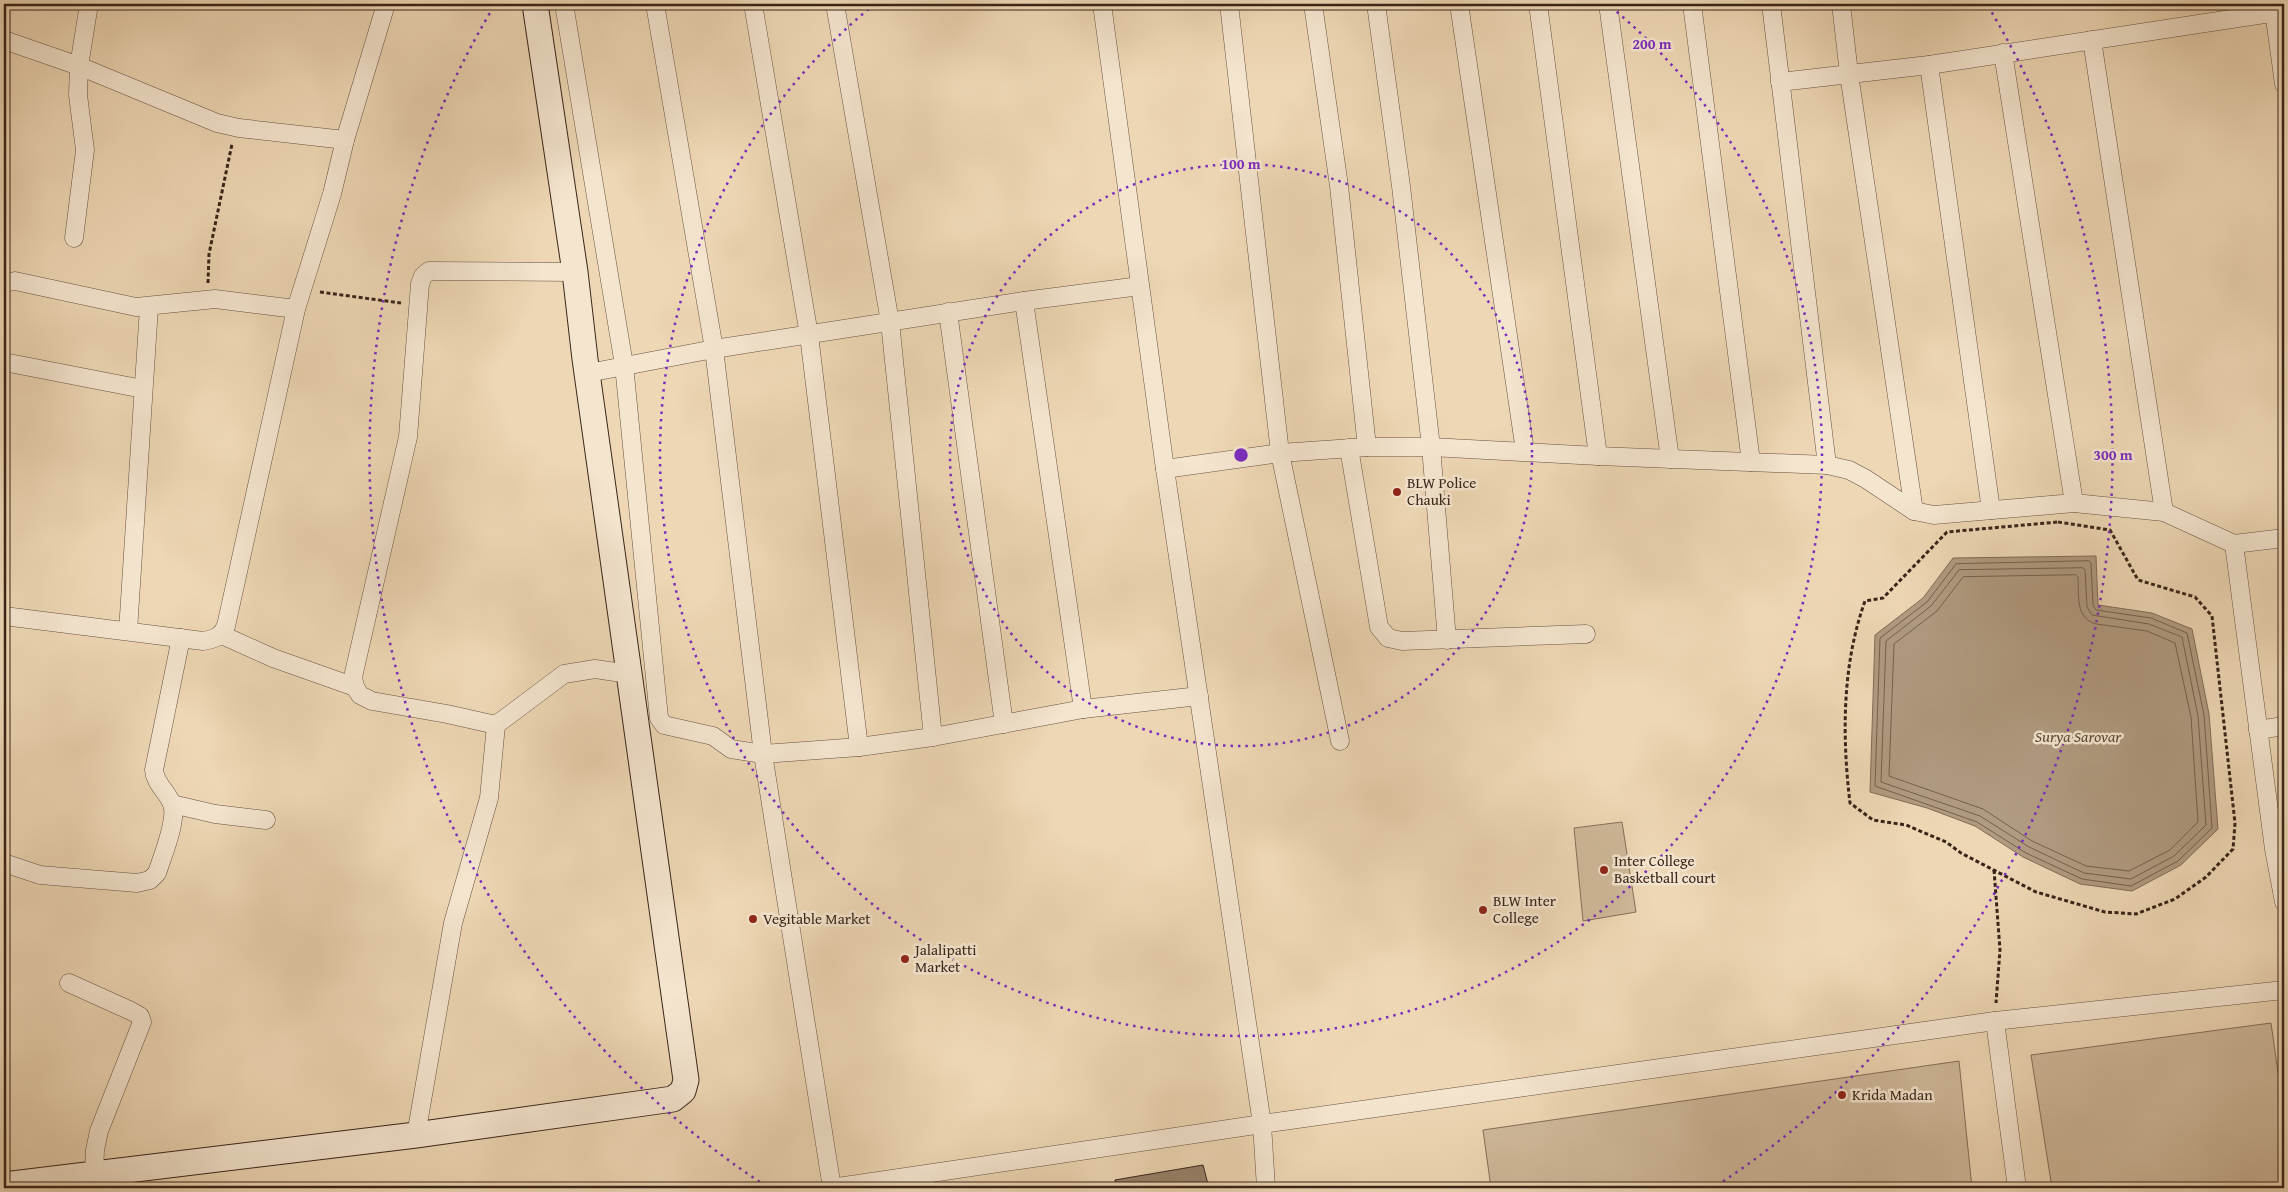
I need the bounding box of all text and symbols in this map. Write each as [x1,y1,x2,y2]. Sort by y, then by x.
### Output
text: 200 m [1632,33,1672,54]
text: 100 m [1221,153,1261,174]
text: 300 m [2093,444,2133,465]
centre of rings [1232,446,1250,464]
place label: BLW Police Chauki [1407,472,1476,510]
marker: BLW Police Chauki [1391,486,1403,498]
water label: Surya Sarovar [2035,724,2122,748]
place label: Inter College Basketball court [1614,850,1716,888]
marker: Inter College Basketball court [1598,864,1610,876]
place label: BLW Inter College [1493,890,1556,928]
marker: BLW Inter College [1477,904,1489,916]
place label: Vegitable Market [763,908,871,929]
marker: Vegitable Market [747,913,759,925]
place label: Jalalipatti Market [913,939,977,977]
marker: Jalalipatti Market [899,953,911,965]
place label: Krida Madan [1852,1084,1933,1105]
marker: Krida Madan [1836,1089,1848,1101]

